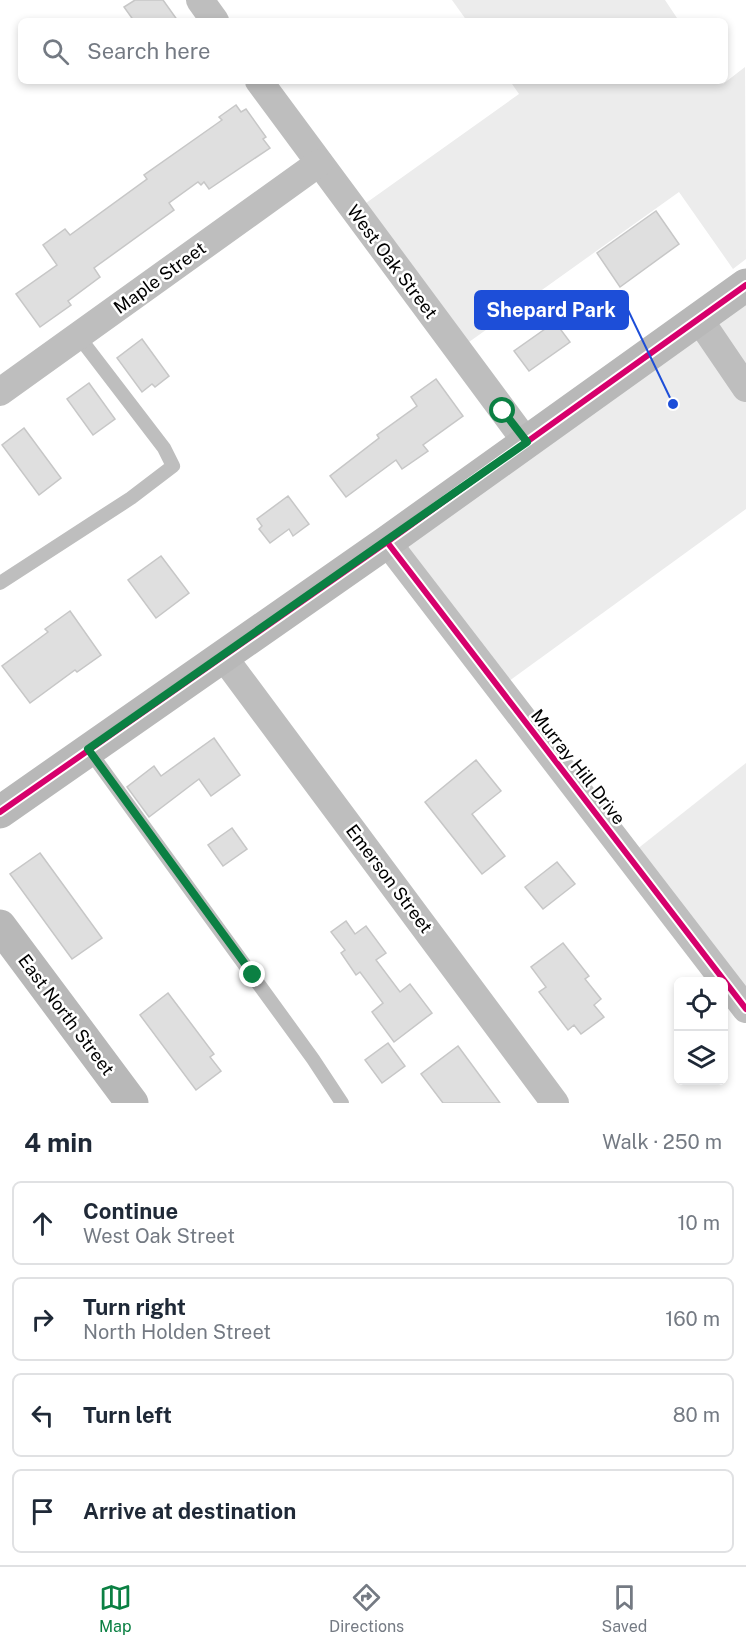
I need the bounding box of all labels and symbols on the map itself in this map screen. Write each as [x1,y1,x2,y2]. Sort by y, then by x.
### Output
street label: West Oak Street [343,201,442,323]
street label: Maple Street [110,237,210,318]
callout: Shepard Park [475,291,628,329]
text: Shepard Park [486,298,616,322]
route start [489,397,515,423]
street label: Murray Hill Drive [527,705,630,828]
street label: Emerson Street [342,820,437,937]
street label: East North Street [14,950,119,1079]
route end [239,961,265,987]

